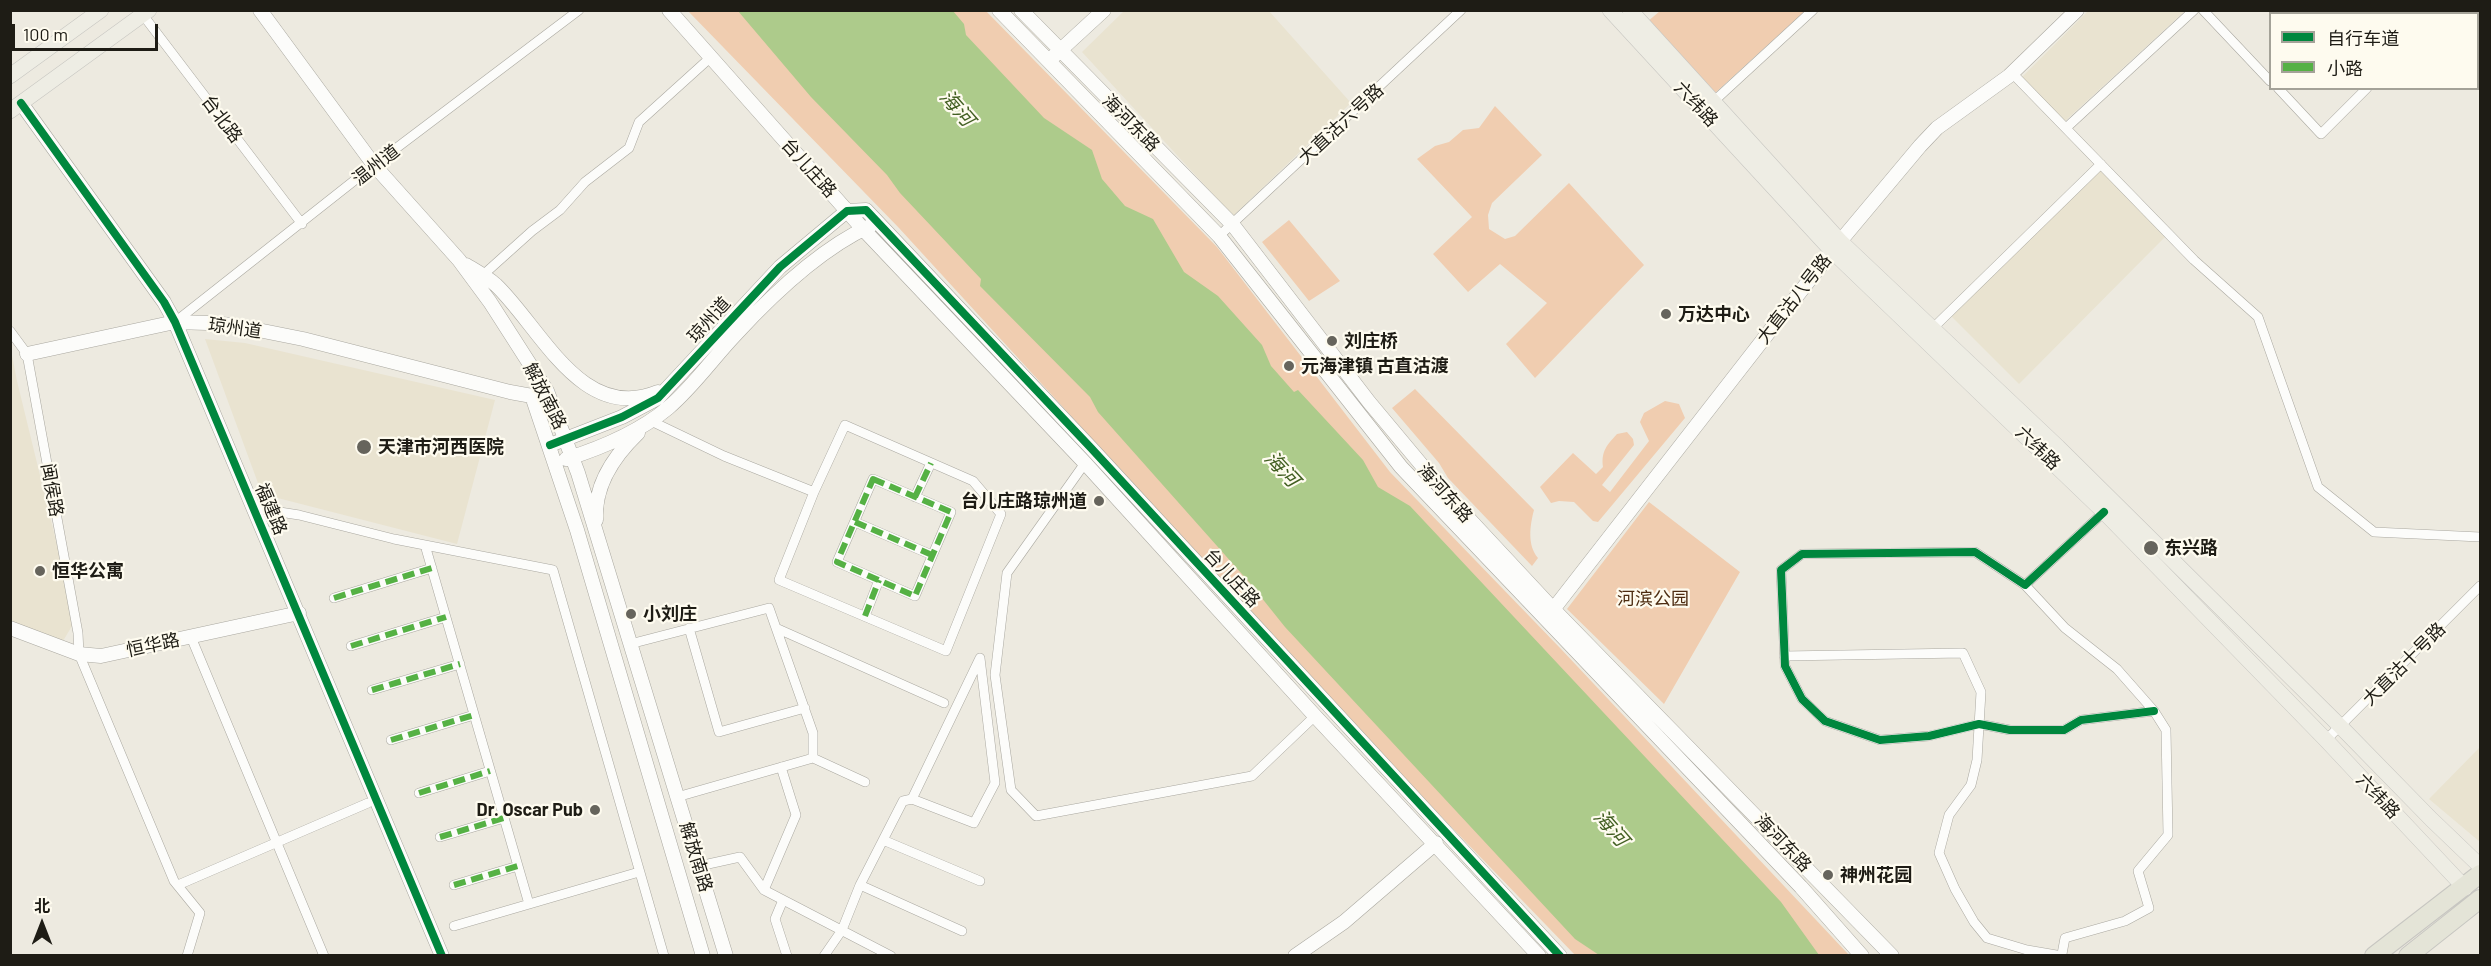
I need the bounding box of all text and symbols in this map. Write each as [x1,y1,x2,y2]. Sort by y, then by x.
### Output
scale bar [15,12,160,50]
legend [2269,12,2479,90]
text: 100 m [23,23,68,45]
text: 自行车道 [2327,27,2399,49]
text: 小路 [2327,57,2363,79]
street label: 六纬路 [1670,77,1722,131]
street label: 大直沽六号路 [1294,79,1388,169]
water label: 海河 [935,85,979,131]
street label: 海河东路 [1098,90,1164,156]
street label: 台北路 [197,91,247,147]
street label: 台儿庄路 [777,134,841,202]
street label: 温州道 [348,140,404,190]
street label: 大直沽八号路 [1752,250,1836,348]
street label: 琼州道 [683,293,735,347]
place label: 万达中心 [1678,303,1750,325]
marker: 万达中心 [1659,307,1673,321]
street label: 琼州道 [207,314,263,342]
place label: 刘庄桥 [1344,330,1398,352]
marker: 刘庄桥 [1325,334,1339,348]
place label: 元海津镇 古直沽渡 [1301,355,1449,377]
street label: 解放南路 [519,359,571,433]
marker: 元海津镇 古直沽渡 [1282,359,1296,373]
street label: 六纬路 [2011,421,2065,475]
place label: 天津市河西医院 [378,436,504,458]
marker: 天津市河西医院 [355,438,373,456]
water label: 海河 [1260,446,1304,492]
street label: 海河东路 [1413,459,1477,527]
street label: 闽侯路 [37,462,67,518]
street label: 福建路 [251,480,291,538]
place label: 台儿庄路琼州道 [961,490,1087,512]
marker: 台儿庄路琼州道 [1092,494,1106,508]
place label: 东兴路 [2164,537,2218,559]
marker: 东兴路 [2142,539,2160,557]
street label: 台儿庄路 [1200,544,1264,612]
place label: 恒华公寓 [52,560,124,582]
marker: 恒华公寓 [33,564,47,578]
park label: 河滨公园 [1617,588,1689,610]
place label: 小刘庄 [643,603,697,625]
marker: 小刘庄 [624,607,638,621]
street label: 大直沽十号路 [2358,618,2450,710]
street label: 恒华路 [124,629,182,661]
street label: 六纬路 [2352,769,2404,823]
place label: Dr. Oscar Pub [477,799,583,821]
marker: Dr. Oscar Pub [588,803,602,817]
water label: 海河 [1589,805,1633,851]
street label: 海河东路 [1750,810,1816,876]
street label: 解放南路 [675,819,717,895]
place label: 神州花园 [1840,864,1912,886]
marker: 神州花园 [1821,868,1835,882]
north arrow [12,894,72,954]
text: 北 [34,896,50,915]

